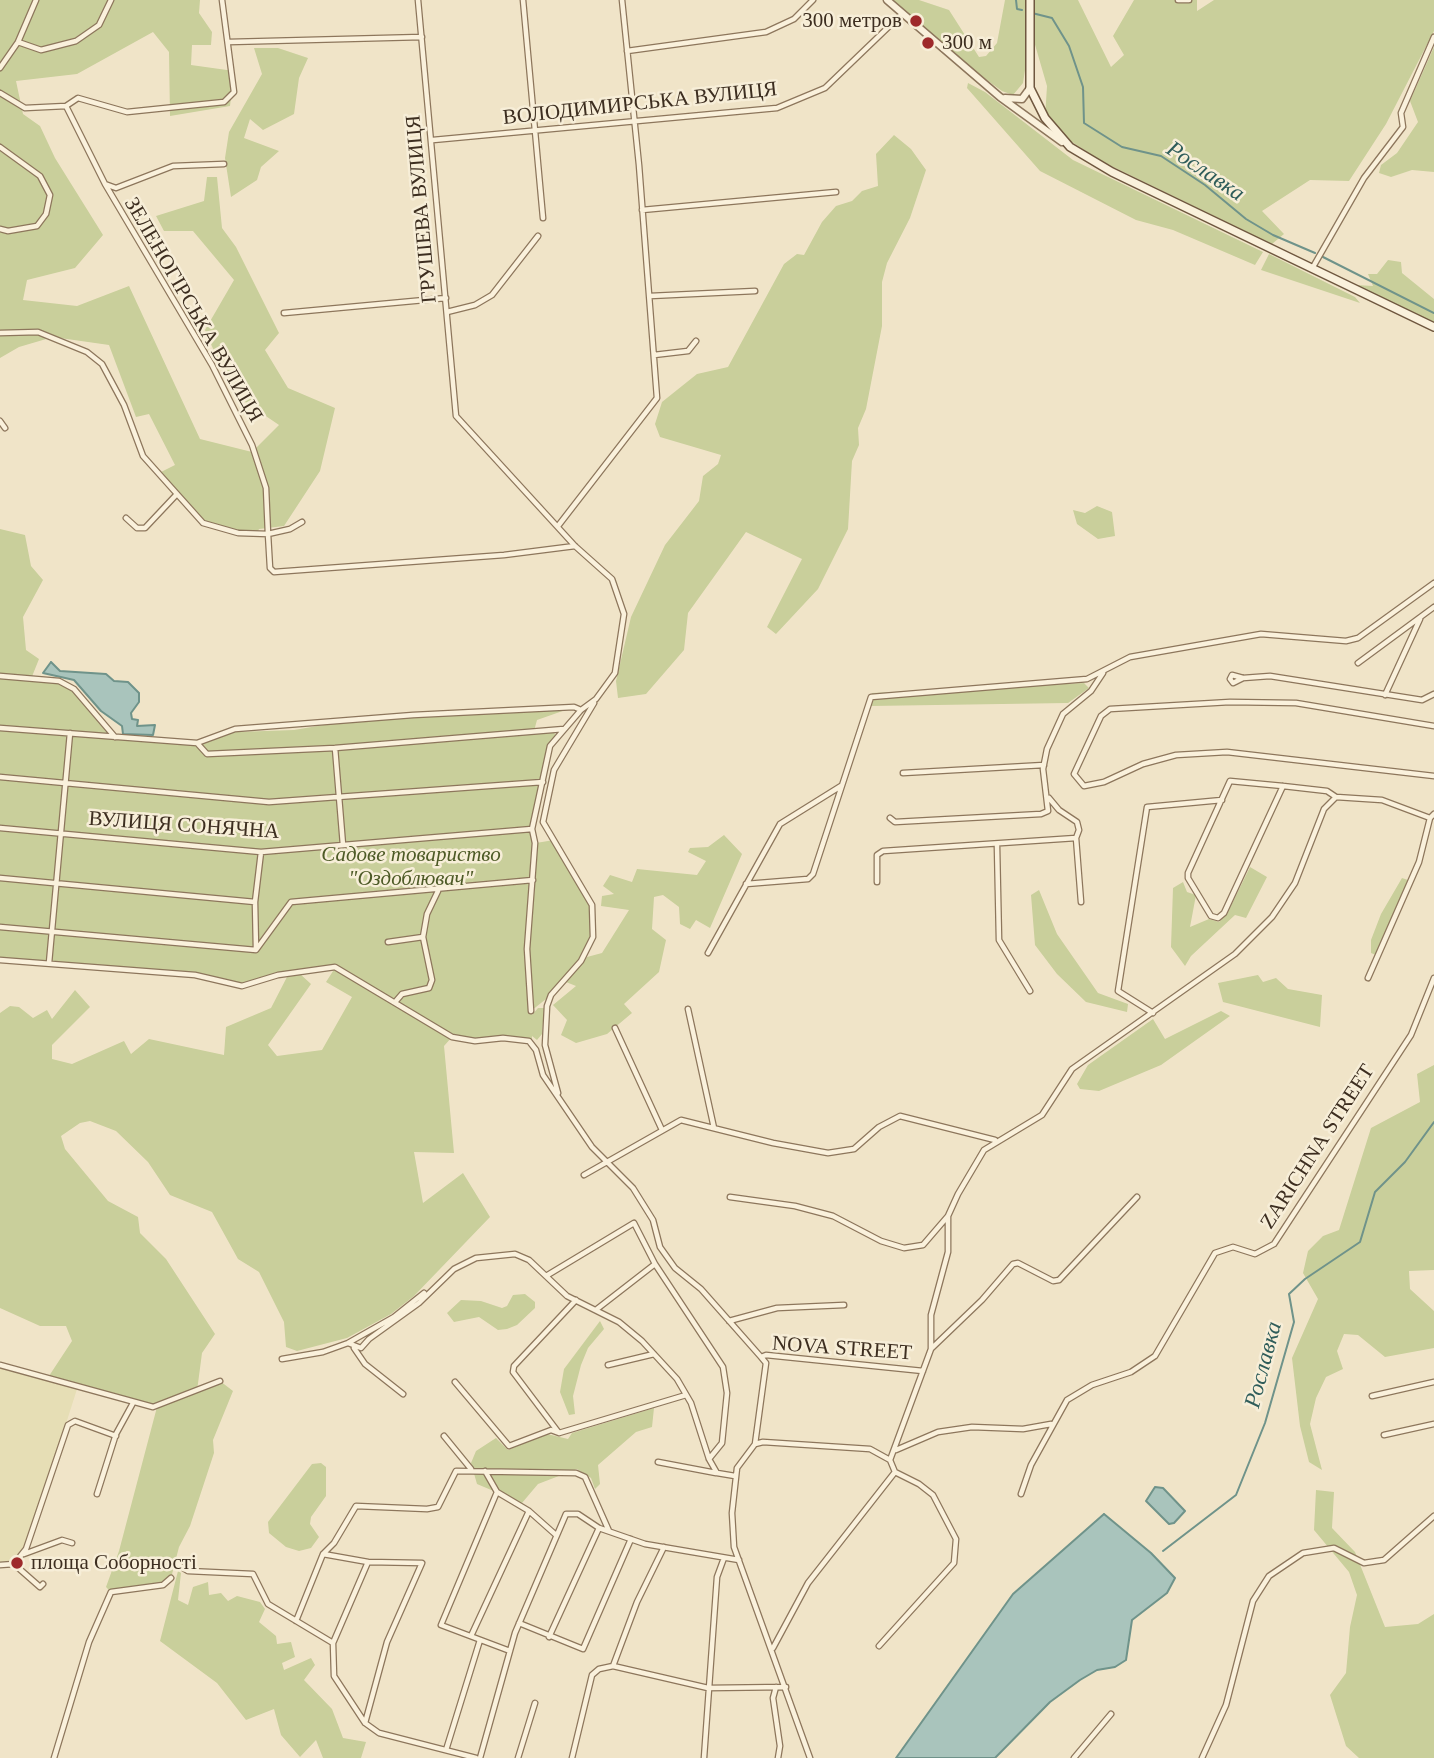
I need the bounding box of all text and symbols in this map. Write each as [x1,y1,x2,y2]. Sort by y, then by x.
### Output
place label: 300 метров [802,8,902,34]
marker: 300 метров [908,13,924,29]
place label: 300 м [942,30,992,56]
marker: 300 м [920,35,936,51]
street label: ВОЛОДИМИРСЬКА ВУЛИЦЯ [502,77,778,131]
street label: ГРУШЕВА ВУЛИЦЯ [401,114,443,304]
water label: Рославка [1161,136,1249,208]
street label: ЗЕЛЕНОГІРСЬКА ВУЛИЦЯ [118,193,268,427]
street label: ВУЛИЦЯ СОНЯЧНА [88,807,280,845]
park label: Садове товариство "Оздоблювач" [321,842,501,892]
street label: ZARICHNA STREET [1255,1060,1381,1234]
water label: Рославка [1239,1319,1289,1411]
street label: NOVA STREET [771,1332,913,1366]
place label: площа Соборності [31,1550,197,1576]
marker: площа Соборності [9,1555,25,1571]

